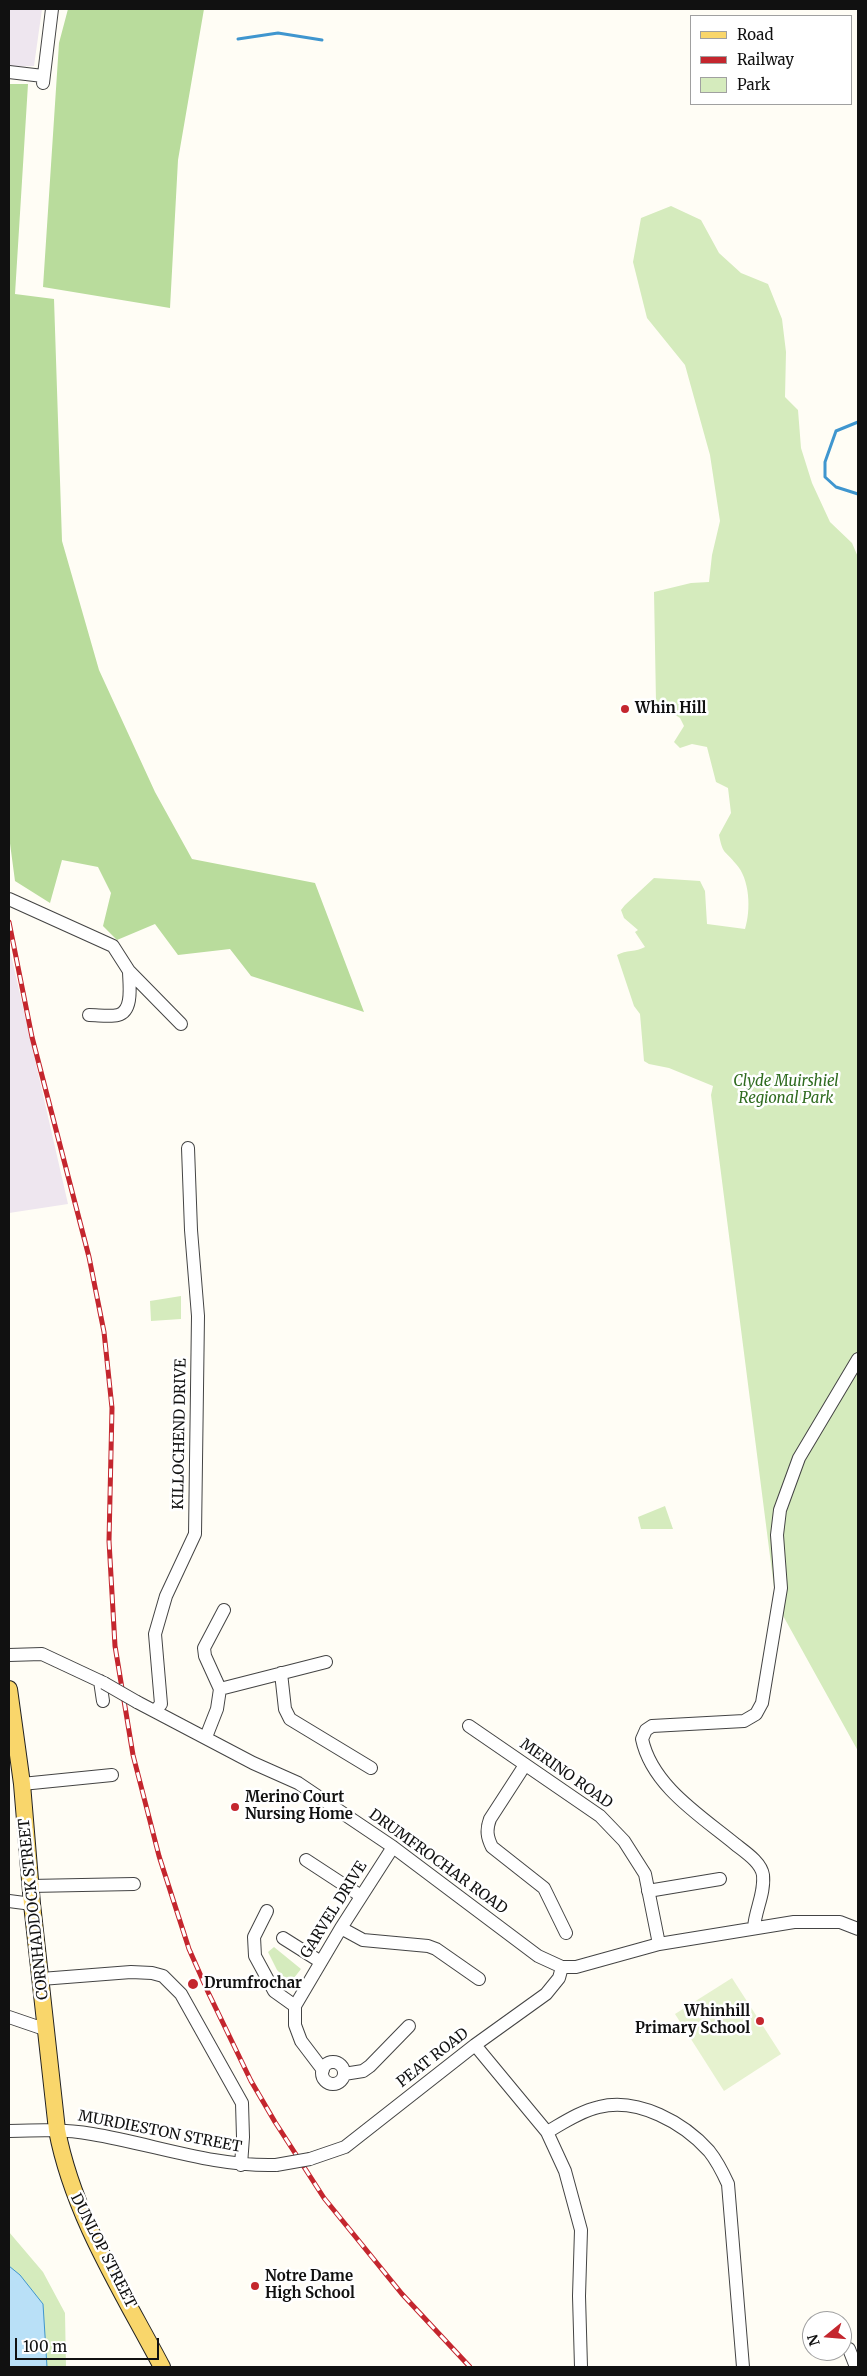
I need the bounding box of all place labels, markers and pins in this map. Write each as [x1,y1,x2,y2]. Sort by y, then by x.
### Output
place label: Whin Hill [635,700,706,718]
marker: Whin Hill [619,703,631,715]
place label: Merino Court Nursing Home [245,1789,353,1824]
marker: Merino Court Nursing Home [229,1801,241,1813]
place label: Drumfrochar [204,1975,302,1993]
marker: Drumfrochar [186,1977,200,1991]
place label: Whinhill Primary School [635,2003,750,2038]
marker: Whinhill Primary School [754,2015,766,2027]
place label: Notre Dame High School [265,2268,355,2303]
marker: Notre Dame High School [249,2280,261,2292]

